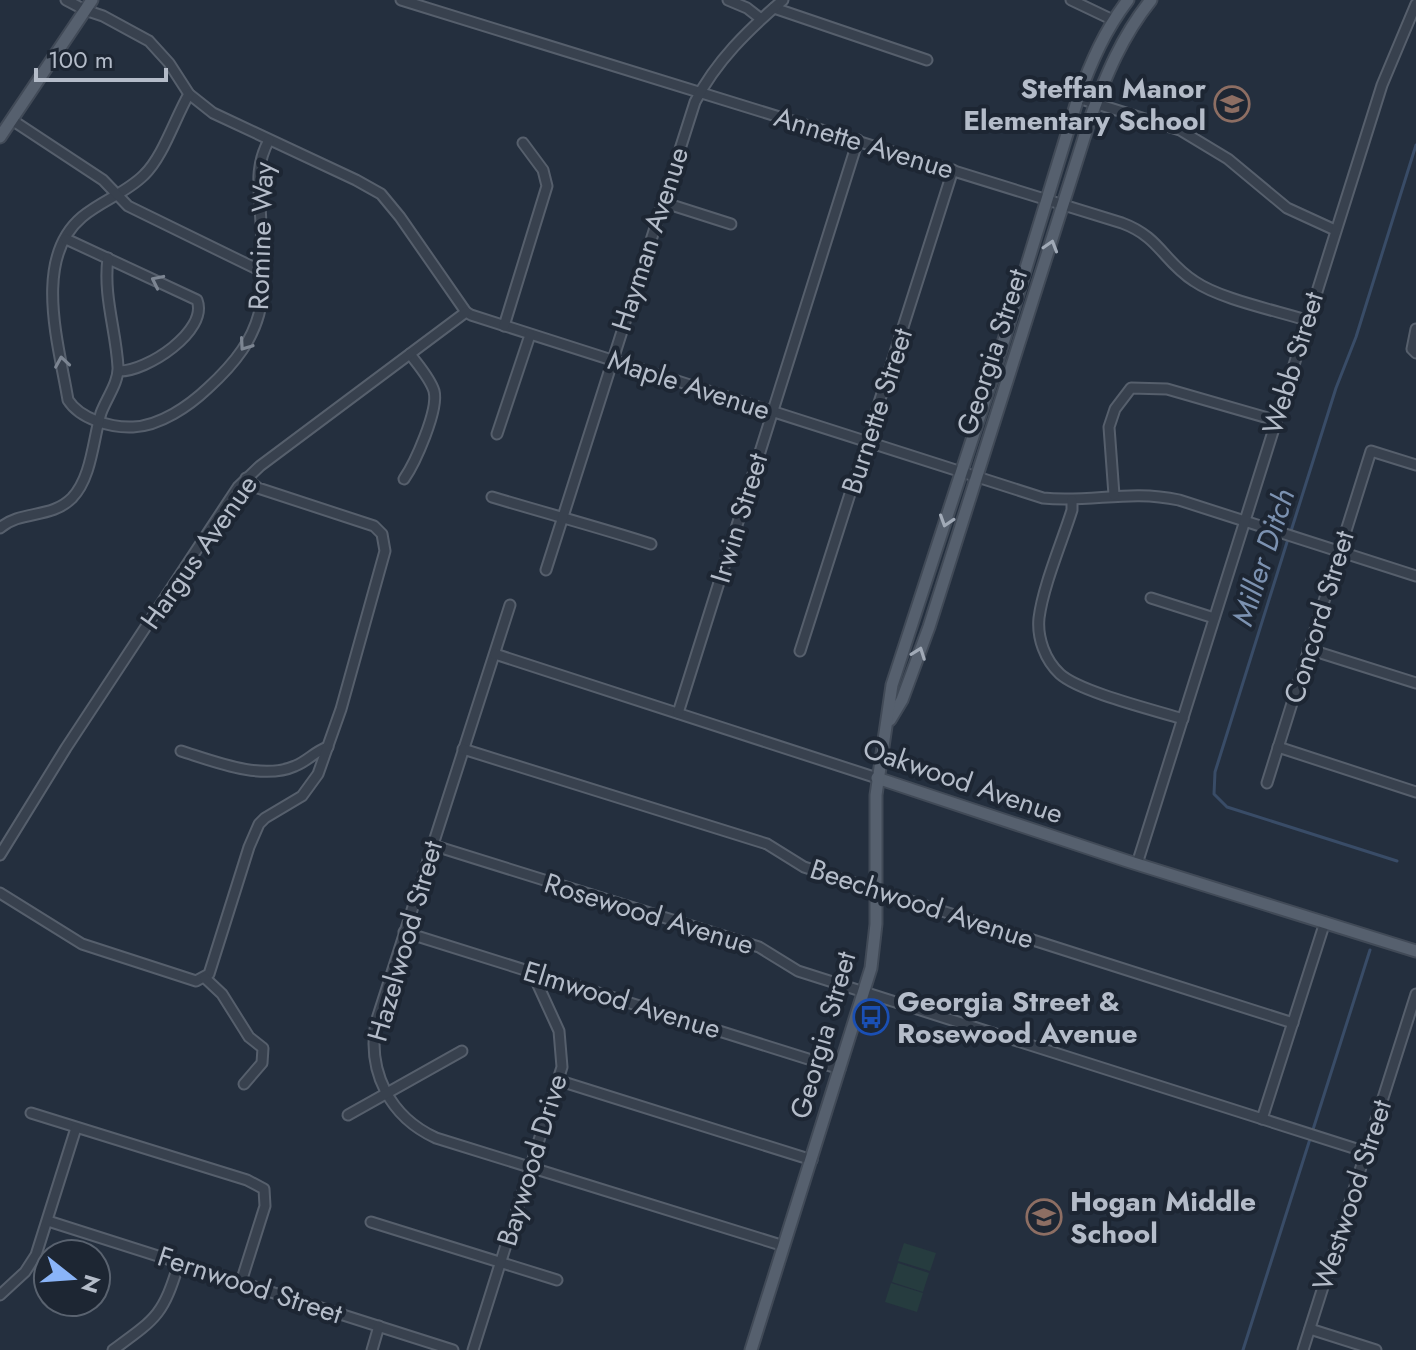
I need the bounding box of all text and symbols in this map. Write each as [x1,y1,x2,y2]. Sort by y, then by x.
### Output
scale bar [36,32,166,82]
text: 100 m [48,42,114,77]
place label: Steffan Manor Elementary School [963,68,1206,141]
school or university icon: Steffan Manor Elementary School [1213,85,1251,123]
street label: Annette Avenue [769,96,959,190]
street label: Hayman Avenue [601,142,699,336]
street label: Romine Way [238,161,284,311]
one-way arrow [1042,240,1058,254]
street label: Georgia Street [946,263,1038,440]
one-way arrow [151,275,165,291]
street label: Webb Street [1252,286,1334,439]
street label: Burnette Street [831,323,923,499]
one-way arrow [240,336,255,351]
street label: Maple Avenue [602,339,776,431]
one-way arrow [54,355,71,369]
street label: Irwin Street [700,448,778,588]
street label: Hargus Avenue [131,466,267,638]
water label: Miller Ditch [1221,483,1305,631]
one-way arrow [939,513,955,527]
street label: Concord Street [1273,525,1365,708]
one-way arrow [909,647,926,661]
street label: Oakwood Avenue [857,728,1069,834]
street label: Hazelwood Street [357,836,453,1046]
street label: Beechwood Avenue [805,848,1039,960]
street label: Rosewood Avenue [539,863,759,965]
street label: Georgia Street [780,946,867,1124]
street label: Elmwood Avenue [518,951,726,1049]
place label: Georgia Street & Rosewood Avenue [897,981,1137,1054]
bus stop icon: Georgia Street & Rosewood Avenue [852,998,890,1036]
street label: Baywood Drive [486,1069,578,1251]
street label: Westwood Street [1302,1094,1402,1296]
place label: Hogan Middle School [1070,1181,1256,1254]
school or university icon: Hogan Middle School [1025,1198,1063,1236]
street label: Fernwood Street [152,1236,348,1334]
north arrow [32,1238,112,1318]
text: N [73,1271,109,1297]

